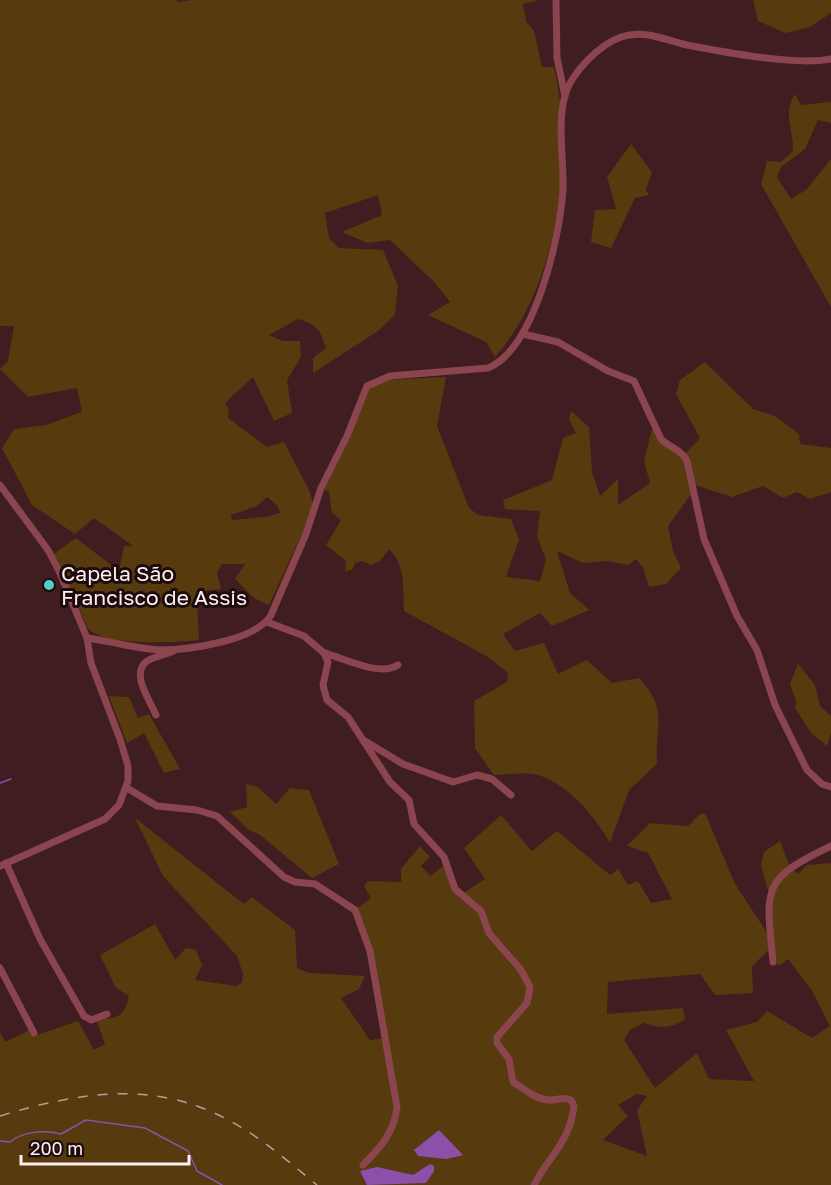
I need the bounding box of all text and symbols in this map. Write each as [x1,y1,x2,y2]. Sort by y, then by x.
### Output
place label: Capela São Francisco de Assis [61,560,247,610]
marker: Capela São Francisco de Assis [42,578,56,592]
scale bar [21,1128,189,1166]
text: 200 m [30,1137,83,1159]

